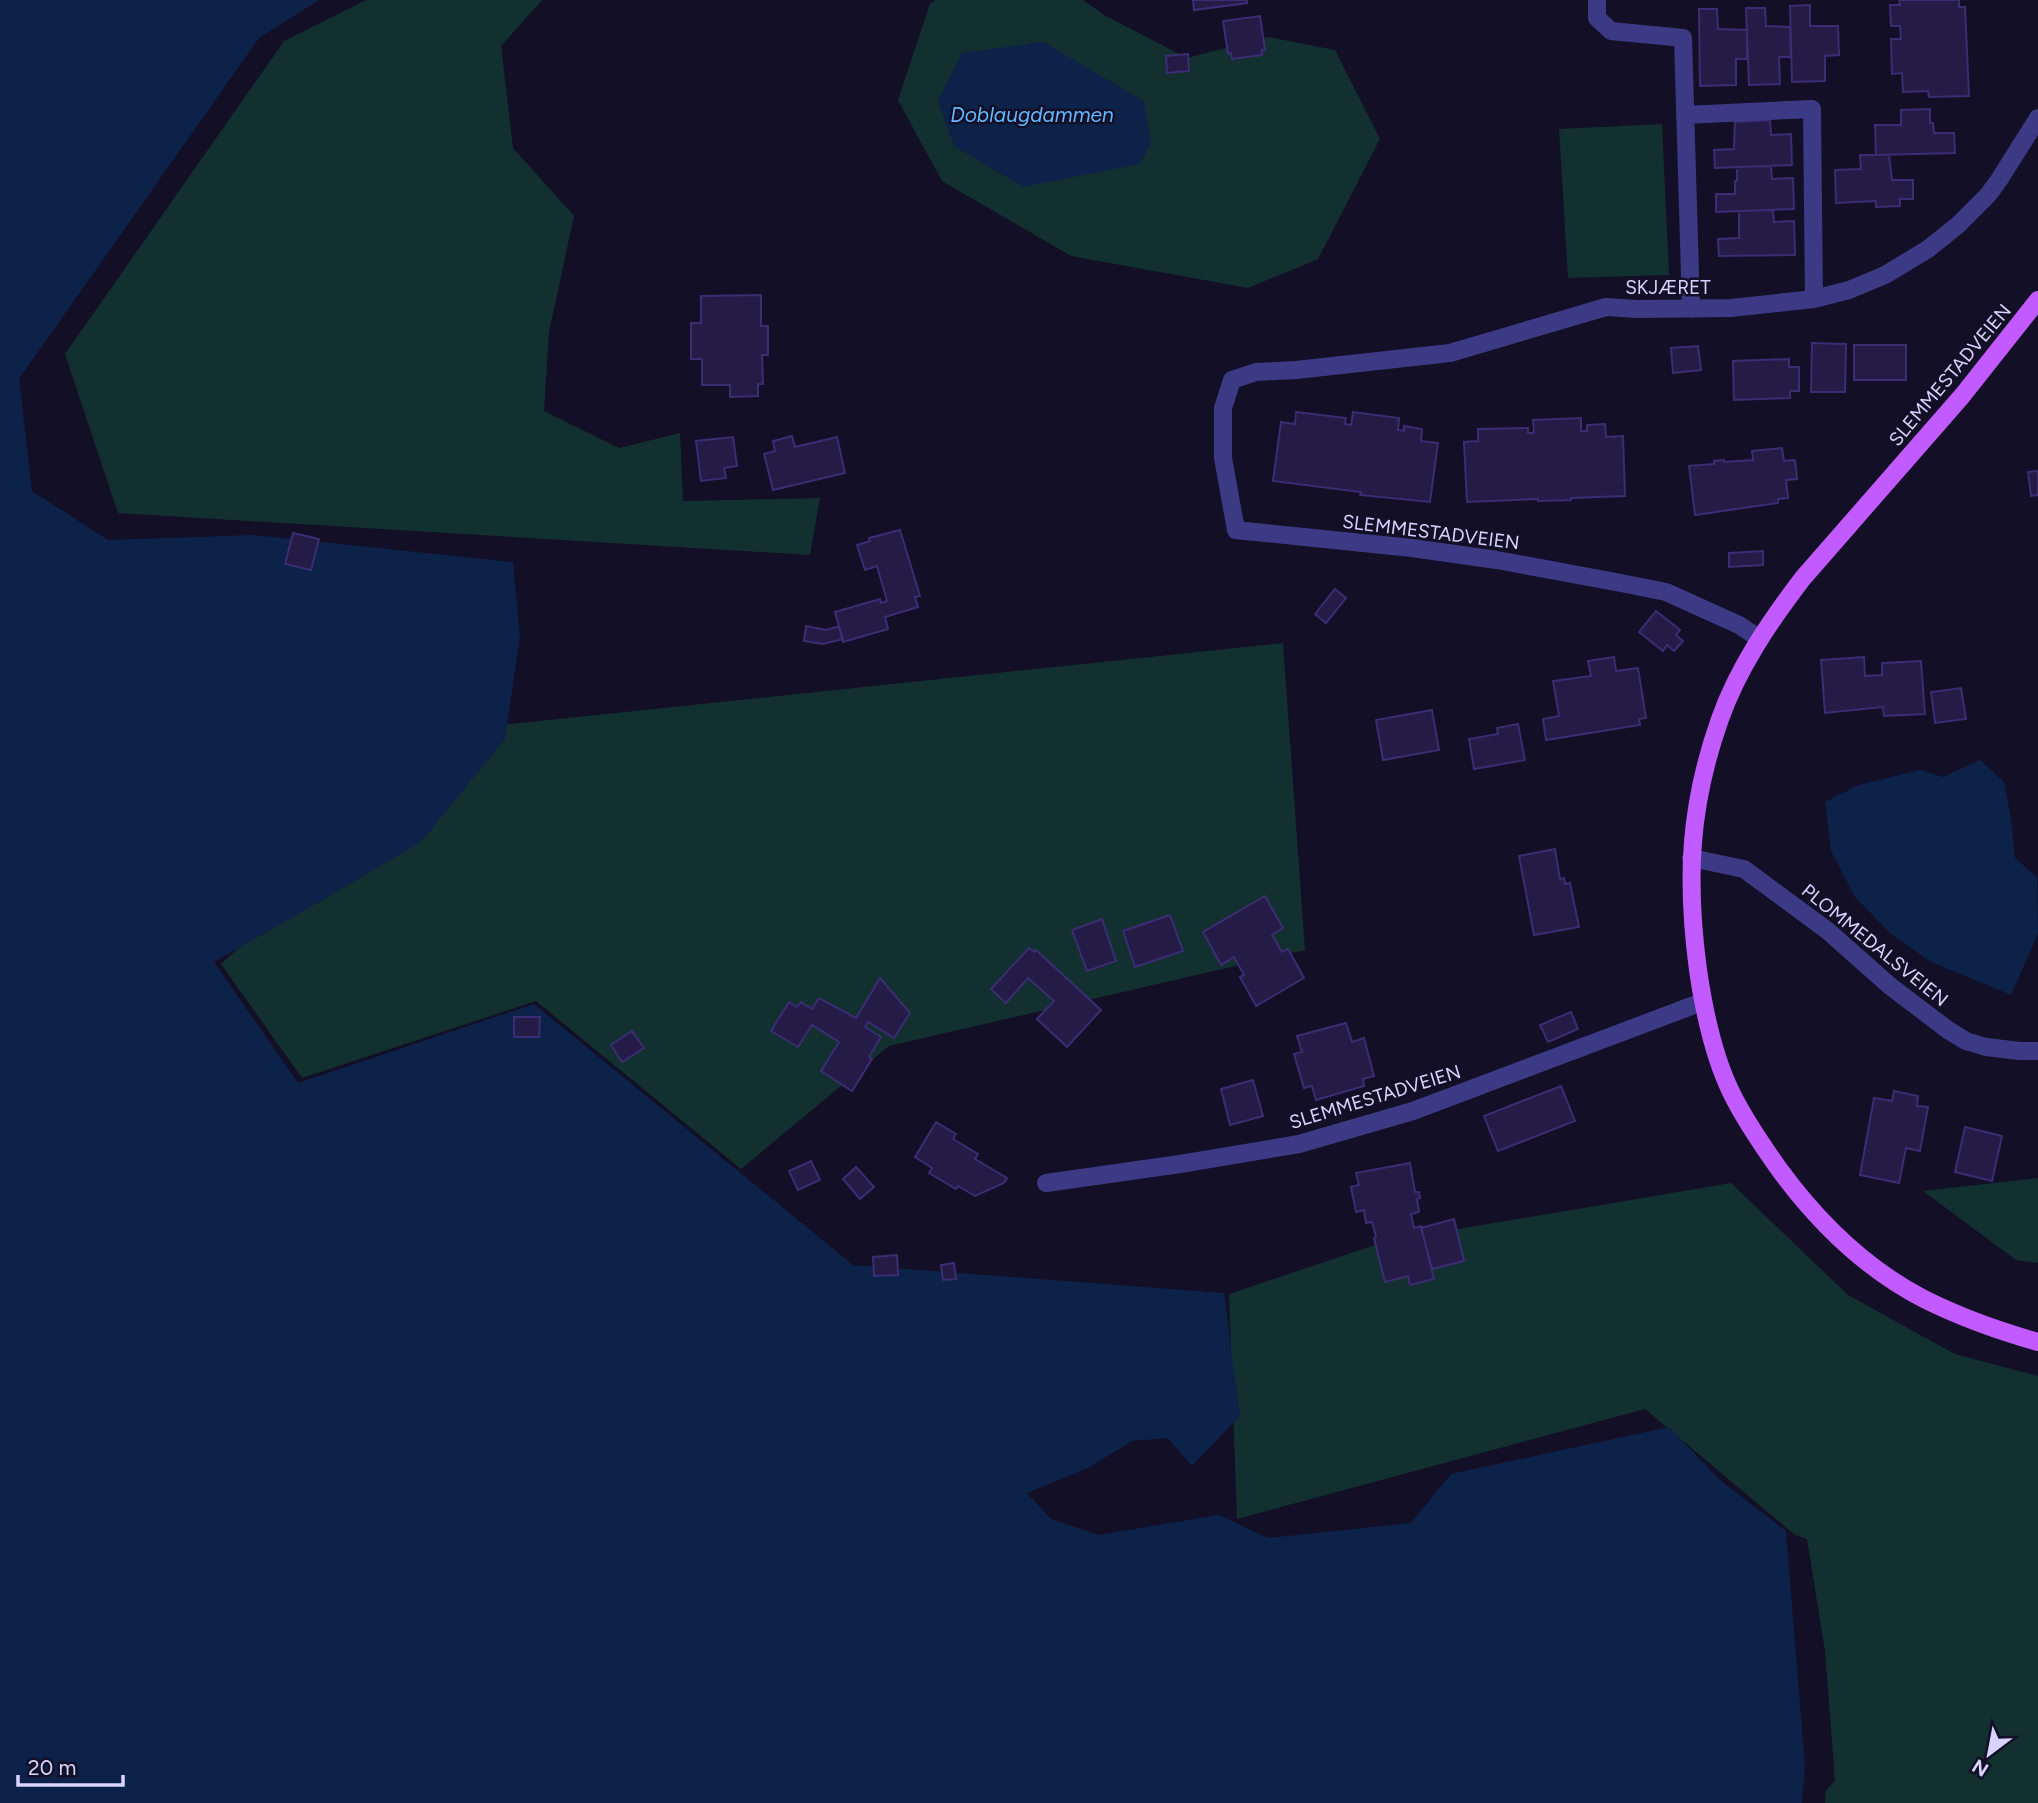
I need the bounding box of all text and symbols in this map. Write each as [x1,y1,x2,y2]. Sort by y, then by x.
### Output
water label: Doblaugdammen [950,102,1114,127]
street label: SKJÆRET [1625,276,1711,299]
street label: SLEMMESTADVEIEN [1884,299,2016,451]
street label: SLEMMESTADVEIEN [1341,510,1521,554]
street label: PLOMMEDALSVEIEN [1797,879,1953,1011]
street label: SLEMMESTADVEIEN [1286,1060,1464,1134]
north arrow [1954,1719,2024,1789]
scale bar [18,1744,122,1788]
text: N [1968,1754,1993,1782]
text: 20 m [28,1755,76,1780]

